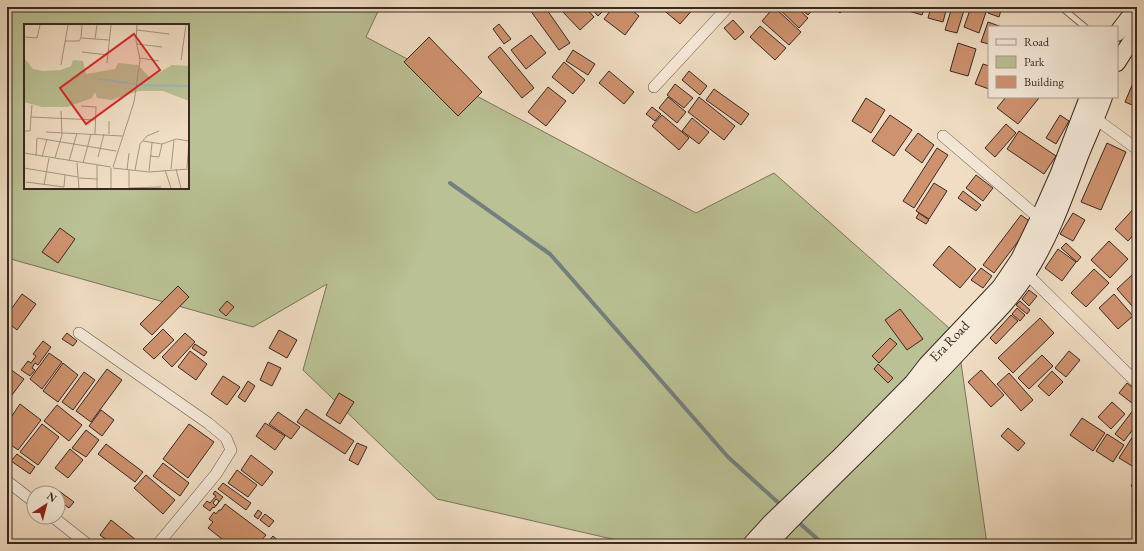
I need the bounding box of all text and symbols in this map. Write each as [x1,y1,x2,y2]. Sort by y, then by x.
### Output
inset map [24,24,189,189]
legend [988,26,1118,98]
text: Road [1024,34,1050,50]
text: Park [1024,54,1045,70]
text: Building [1024,74,1065,90]
street label: Era Road [925,316,974,365]
north arrow [26,485,66,525]
text: N [44,489,60,505]

